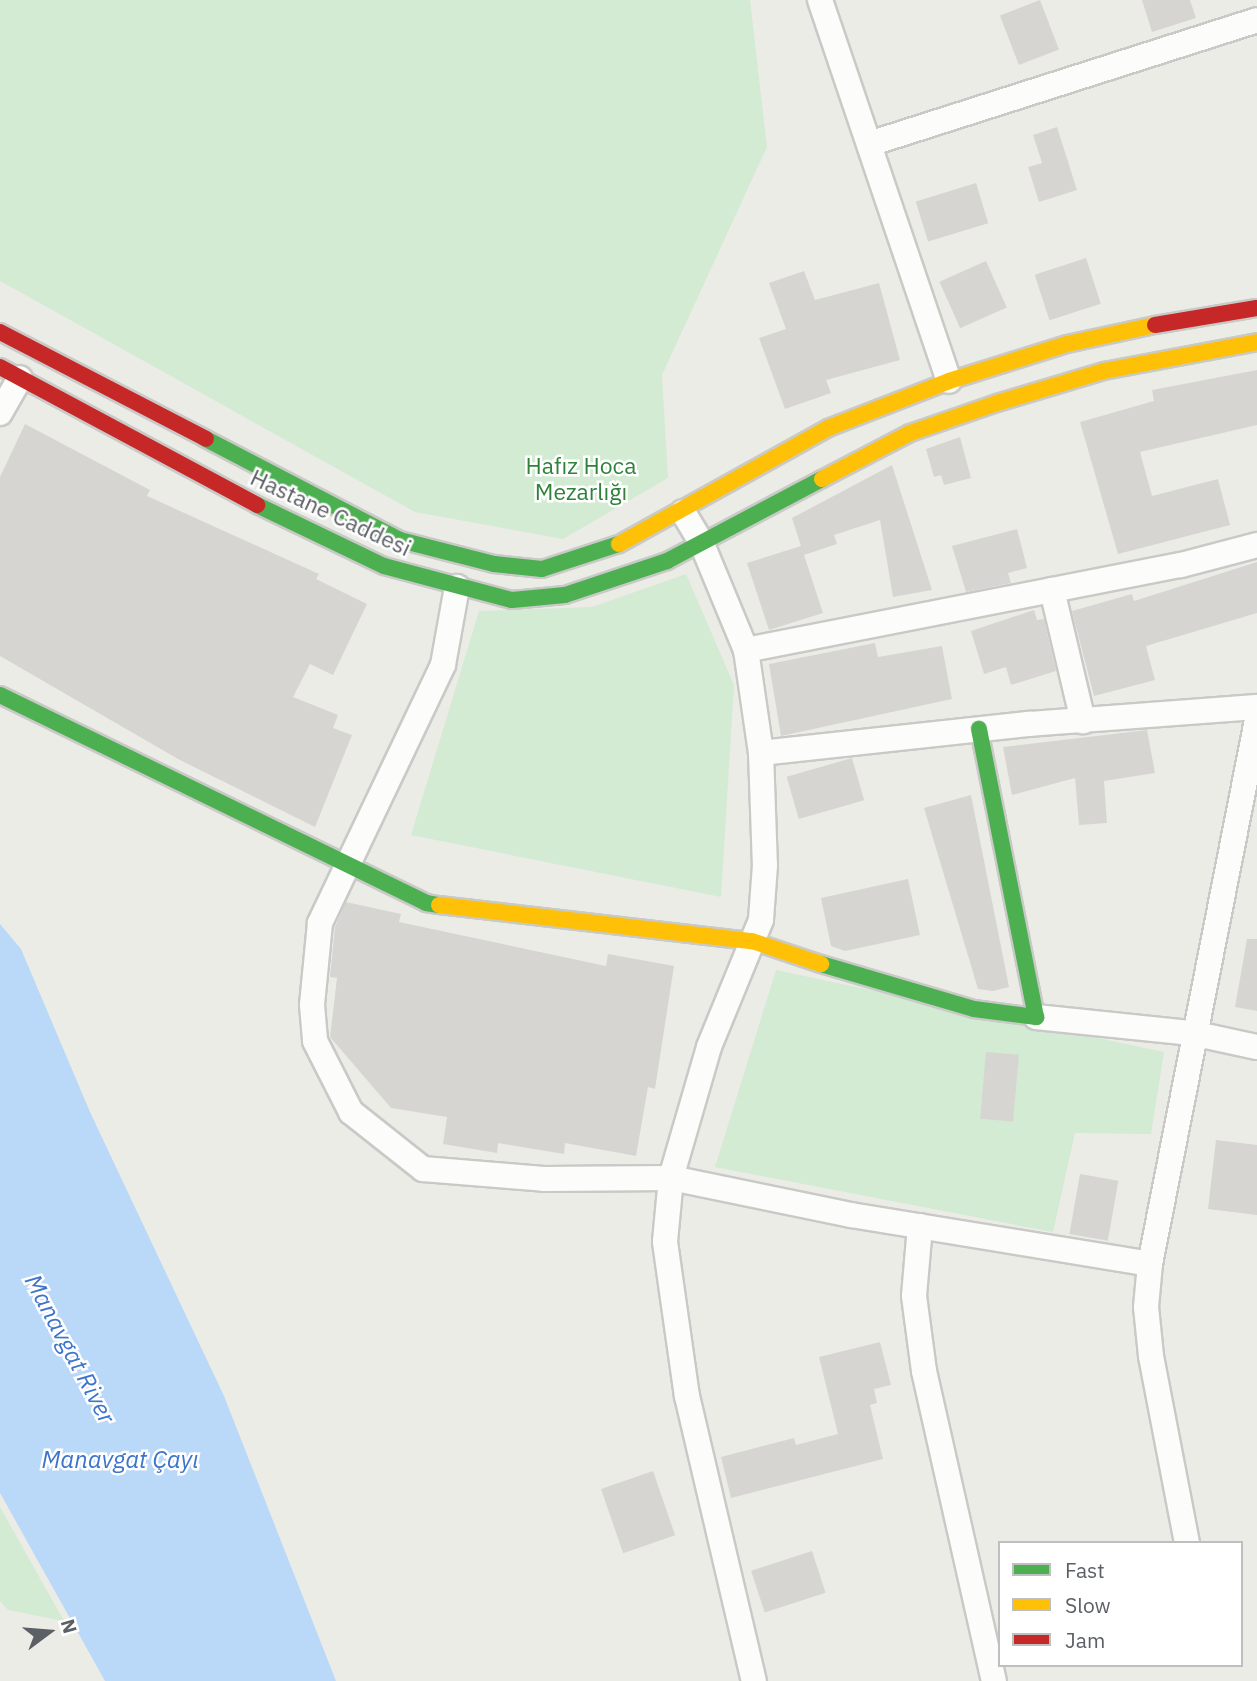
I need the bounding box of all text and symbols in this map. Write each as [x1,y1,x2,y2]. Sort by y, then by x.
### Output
park label: Hafız Hoca Mezarlığı [526,451,636,505]
street label: Hastane Caddesi [246,463,416,561]
water label: Manavgat River [19,1270,121,1428]
water label: Manavgat Çayı [41,1446,199,1474]
legend [998,1541,1243,1667]
text: Fast [1065,1556,1105,1584]
text: Slow [1065,1591,1111,1619]
north arrow [14,1597,84,1667]
text: N [56,1616,83,1636]
text: Jam [1065,1626,1105,1654]

